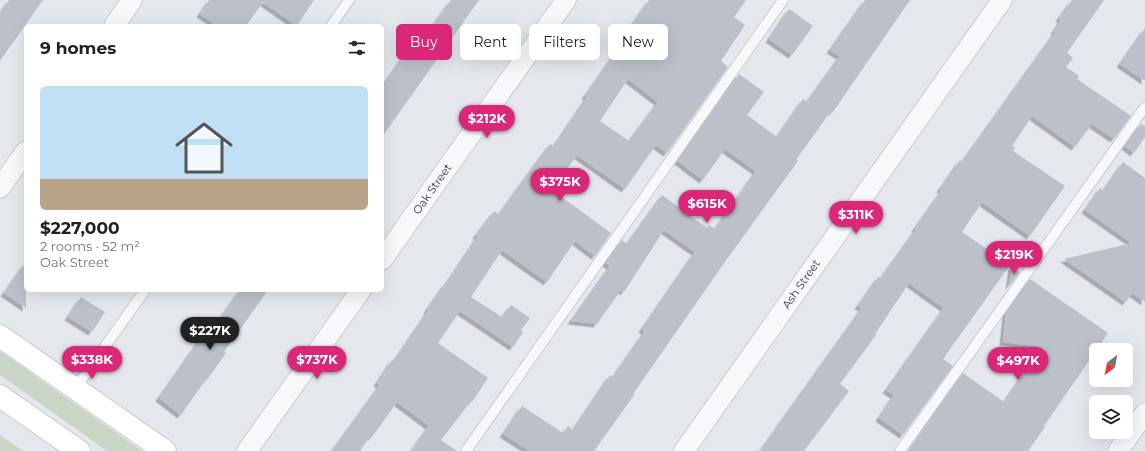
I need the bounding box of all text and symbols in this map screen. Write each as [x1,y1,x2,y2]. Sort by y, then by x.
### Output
chip: Buy [396,24,452,60]
chip: Rent [460,24,521,60]
chip: Filters [529,24,600,60]
chip: New [608,24,668,60]
icon: filters [346,37,368,59]
text: 9 homes [40,38,116,58]
pin: $212K [459,105,515,139]
text: $212K [468,110,506,126]
icon: home [168,112,240,184]
street label: Oak Street [410,161,455,217]
pin: $375K [532,168,588,202]
text: $375K [539,173,581,189]
pin: $615K [679,190,735,224]
text: $615K [687,195,727,211]
pin: $311K [828,201,884,235]
text: $311K [838,206,874,222]
text: $227,000 [40,218,119,238]
text: 2 rooms · 52 m² [40,238,140,254]
pin: $219K [986,241,1042,275]
text: $219K [995,246,1033,262]
text: Oak Street [40,254,109,270]
street label: Ash Street [779,256,823,311]
pin: $227K [182,317,238,351]
text: $227K [189,322,231,338]
north arrow [1089,343,1133,387]
map controls [1089,343,1133,439]
pin: $338K [64,346,120,380]
pin: $737K [289,346,345,380]
pin: $497K [990,347,1046,381]
text: $338K [71,351,113,367]
text: $737K [296,351,338,367]
text: $497K [996,352,1040,368]
button: layers [1089,395,1133,439]

